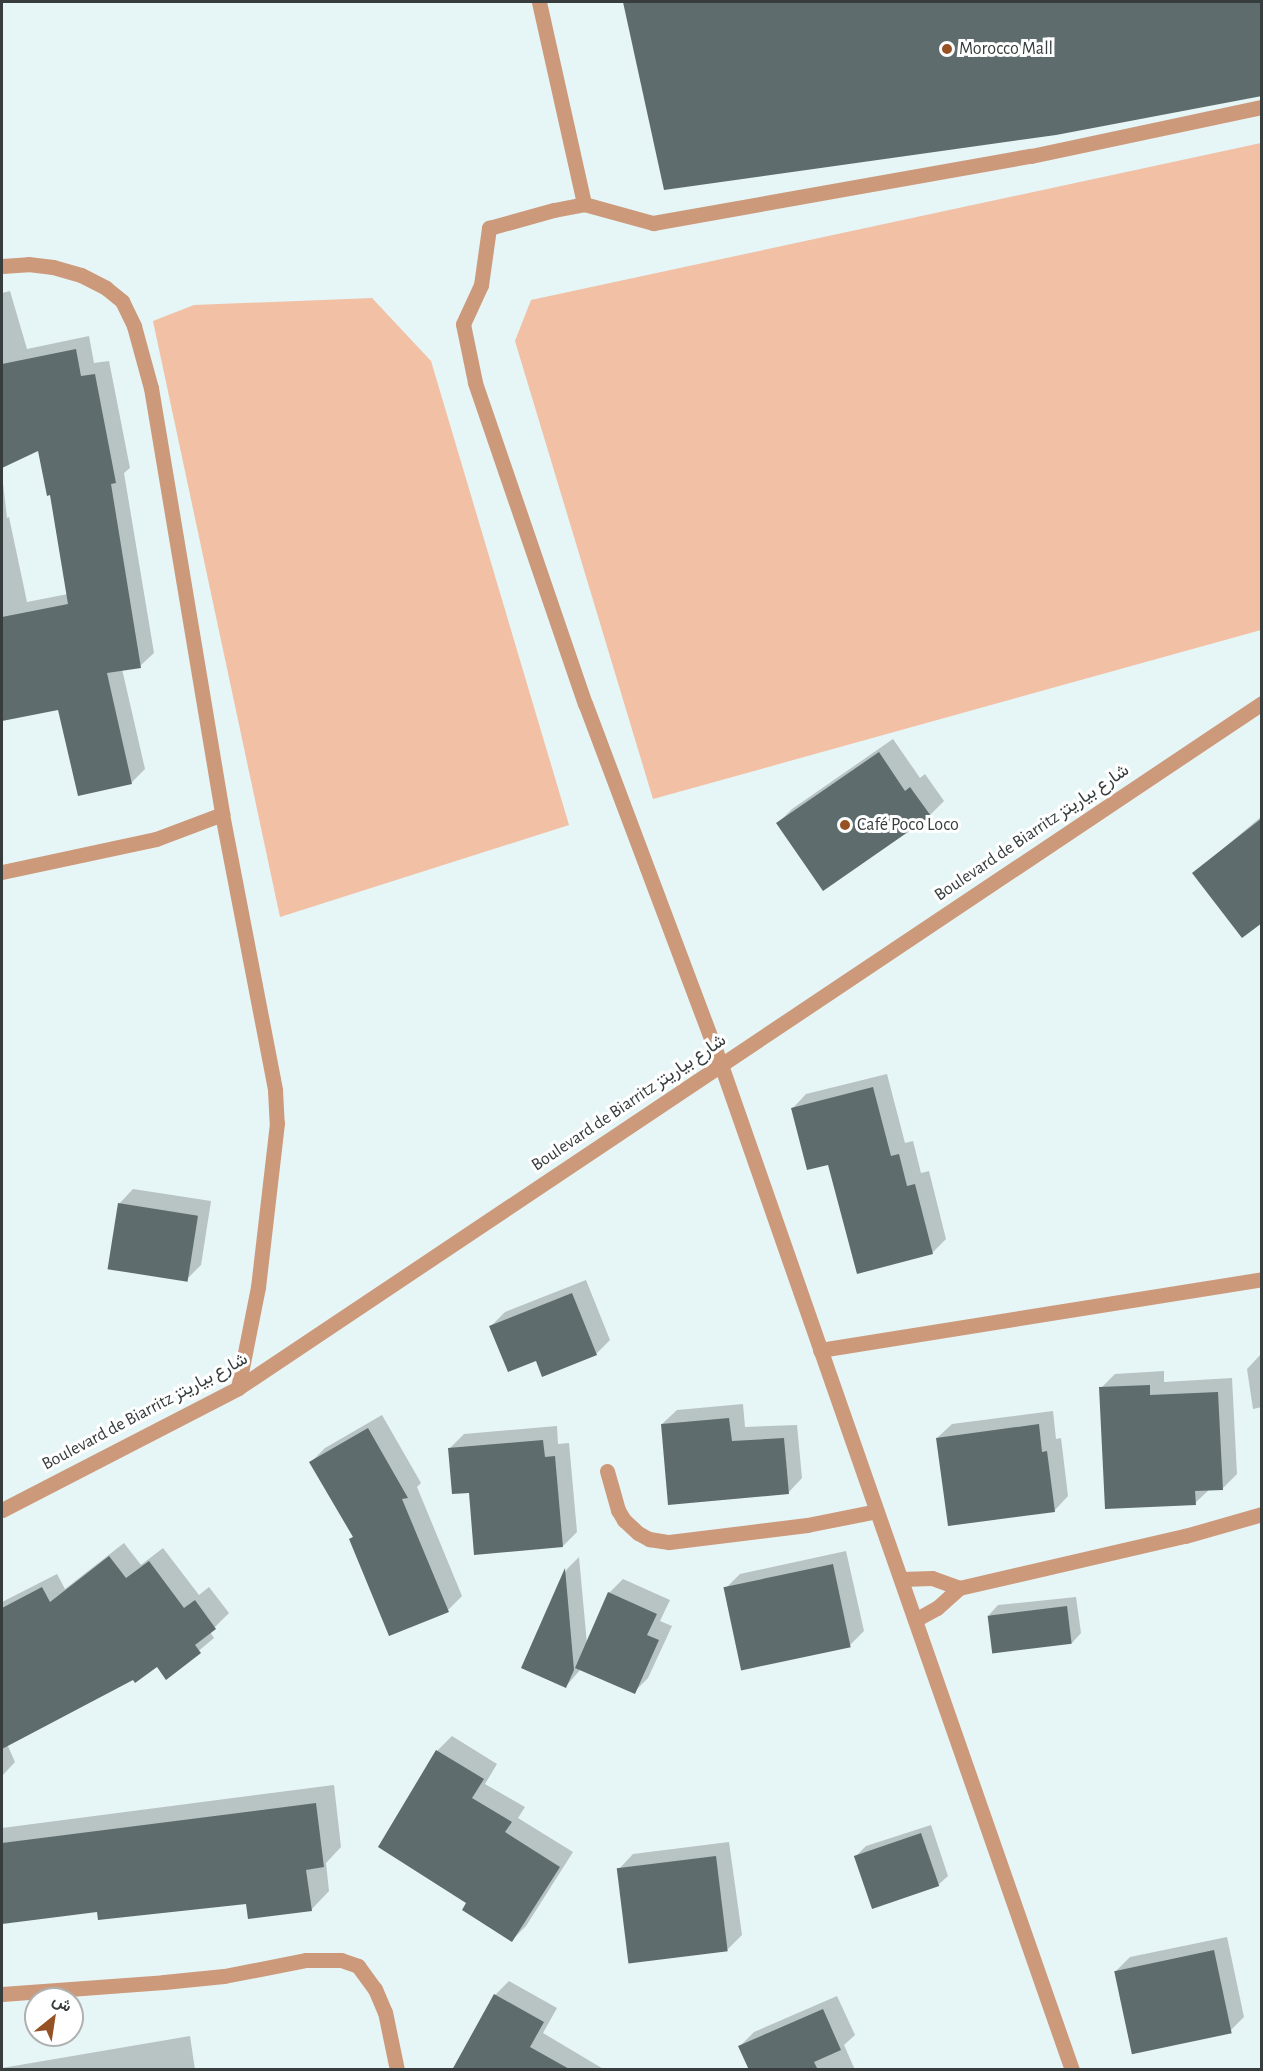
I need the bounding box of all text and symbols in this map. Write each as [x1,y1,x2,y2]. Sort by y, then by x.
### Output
place label: Morocco Mall [959,38,1053,60]
marker: Morocco Mall [940,42,954,56]
street label: Boulevard de Biarritz شارع بياريتز [931,760,1133,906]
place label: Café Poco Loco [857,814,959,836]
marker: Café Poco Loco [838,818,852,832]
street label: Boulevard de Biarritz شارع بياريتز [528,1030,730,1176]
street label: Boulevard de Biarritz شارع بياريتز [38,1348,252,1476]
north arrow [24,1987,84,2047]
text: ش [50,1991,74,2015]

